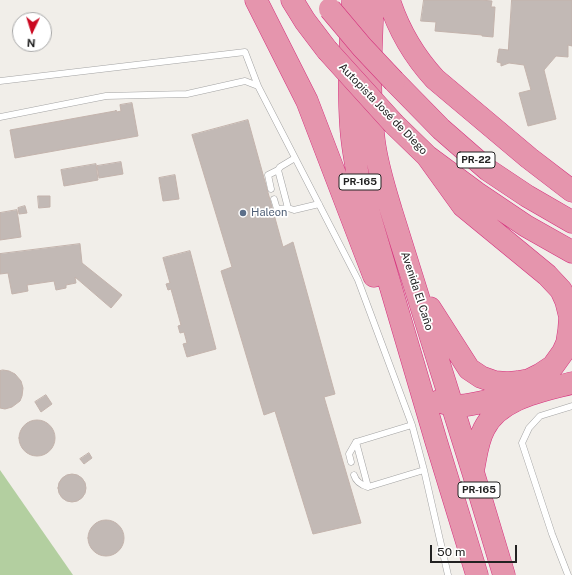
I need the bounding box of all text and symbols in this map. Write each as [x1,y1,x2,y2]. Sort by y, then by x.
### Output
north arrow [12,12,52,52]
text: N [27,37,36,49]
street label: Autopista José de Diego [336,61,430,157]
road number: PR-22 [457,152,495,168]
road number: PR-165 [339,174,381,190]
place label: Haleon [251,206,287,220]
marker: Haleon [238,208,248,218]
street label: Avenida El Caño [398,250,436,332]
road number: PR-165 [458,482,500,498]
scale bar [432,537,519,563]
text: 50 m [437,545,465,559]

